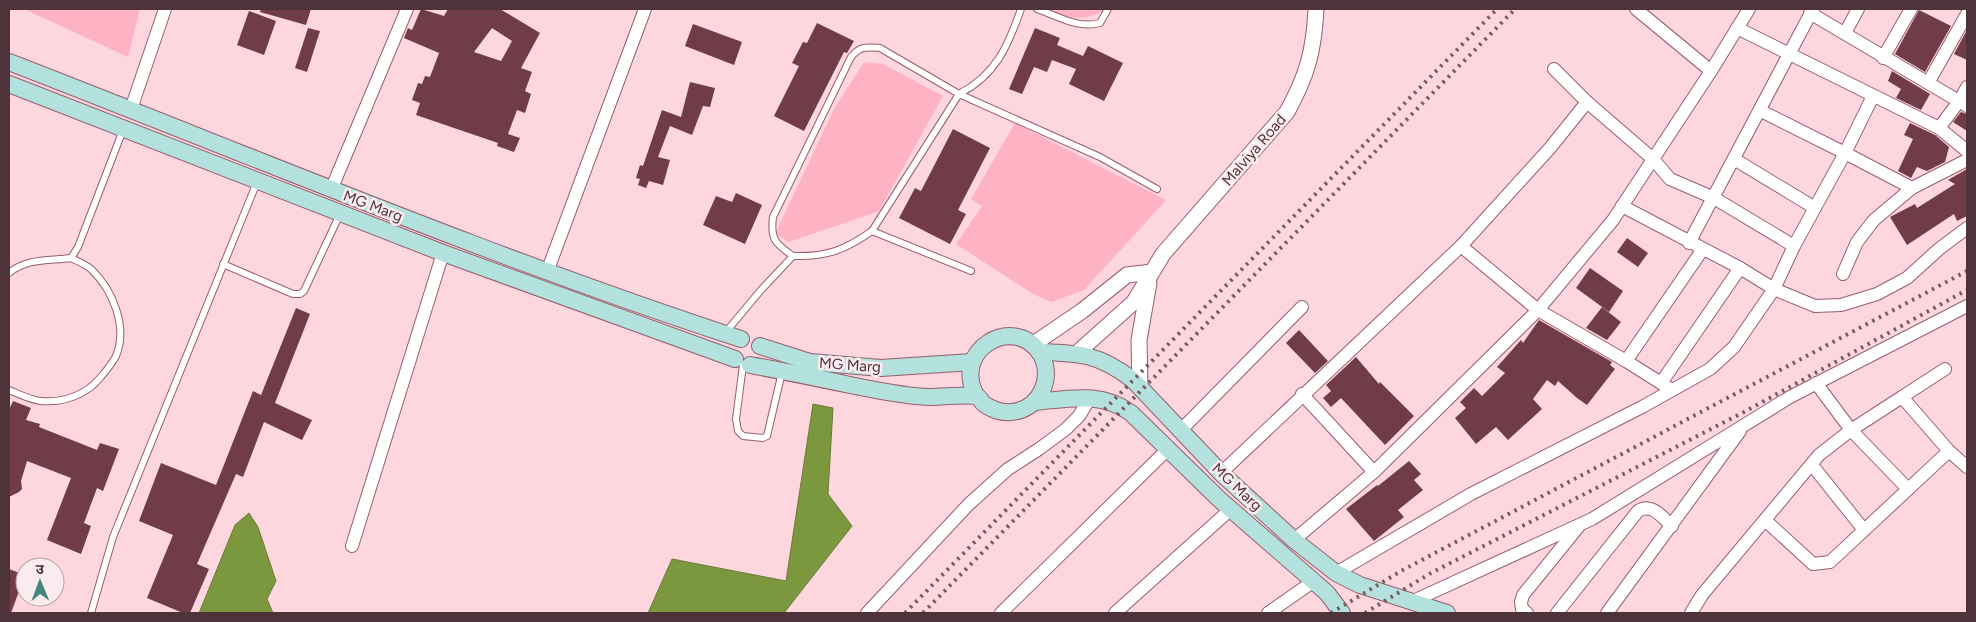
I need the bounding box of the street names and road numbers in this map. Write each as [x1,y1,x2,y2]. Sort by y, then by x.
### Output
street label: Malviya Road [1218,111,1290,189]
street label: MG Marg [341,186,405,226]
street label: MG Marg [818,354,882,376]
street label: MG Marg [1208,459,1266,515]

